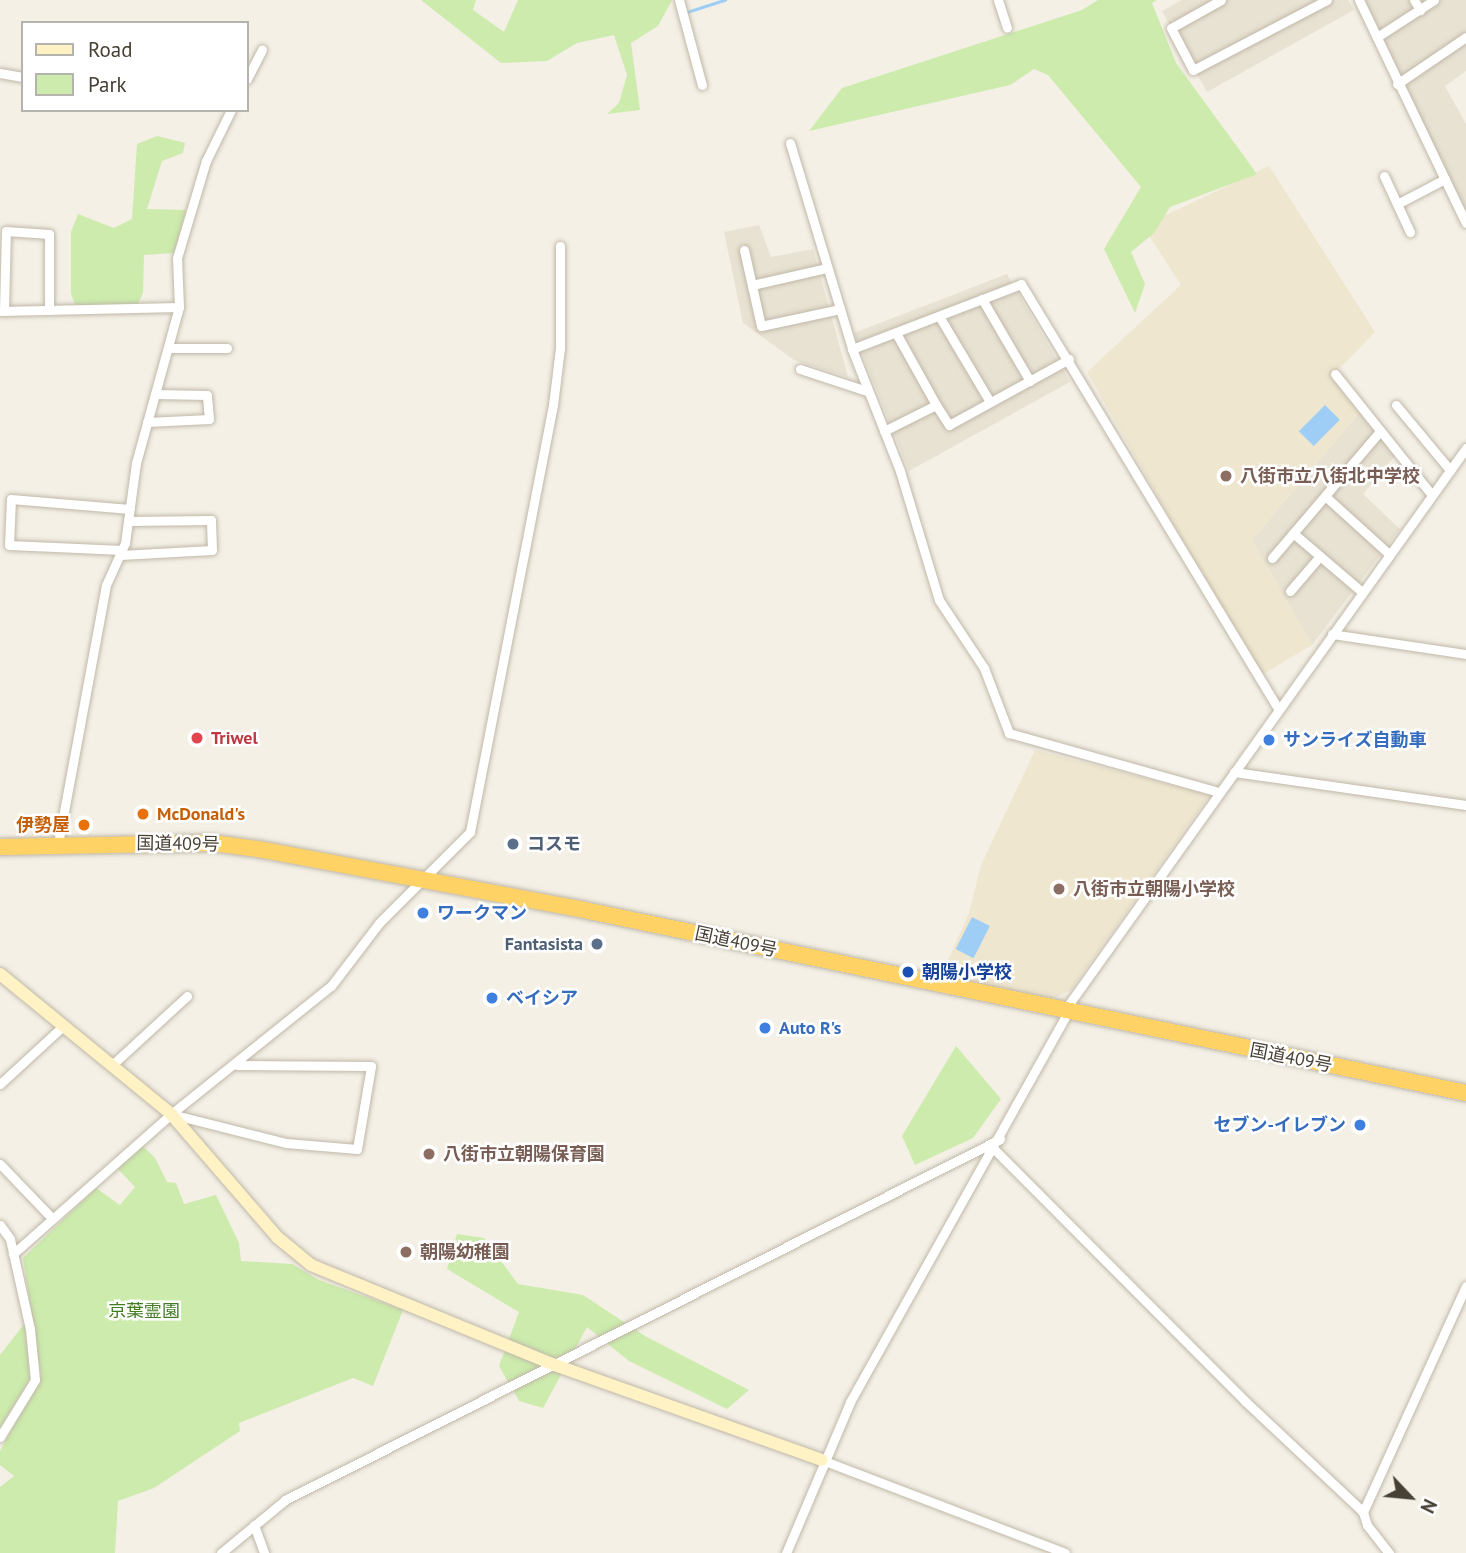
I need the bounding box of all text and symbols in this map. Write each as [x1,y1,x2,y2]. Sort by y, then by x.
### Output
legend [21,21,248,112]
text: Road [88,36,132,63]
text: Park [88,71,127,98]
place label: 八街市立八街北中学校 [1240,465,1420,487]
marker: 八街市立八街北中学校 [1218,468,1234,484]
place label: Triwel [211,727,258,749]
place label: サンライズ自動車 [1283,729,1427,751]
marker: Triwel [189,730,205,746]
marker: サンライズ自動車 [1261,732,1277,748]
place label: McDonald's [157,803,245,825]
marker: McDonald's [135,806,151,822]
place label: 伊勢屋 [16,814,70,836]
marker: 伊勢屋 [76,817,92,833]
street label: 国道409号 [136,832,220,856]
place label: コスモ [527,833,581,855]
marker: コスモ [505,836,521,852]
place label: 八街市立朝陽小学校 [1073,878,1235,900]
marker: 八街市立朝陽小学校 [1051,881,1067,897]
place label: ワークマン [437,902,527,924]
marker: ワークマン [415,905,431,921]
street label: 国道409号 [693,923,779,961]
place label: Fantasista [505,933,583,955]
marker: Fantasista [589,936,605,952]
place label: 朝陽小学校 [922,961,1012,983]
marker: 朝陽小学校 [900,964,916,980]
place label: ベイシア [506,987,578,1009]
marker: ベイシア [484,990,500,1006]
place label: Auto R's [779,1017,841,1039]
marker: Auto R's [757,1020,773,1036]
street label: 国道409号 [1248,1039,1334,1077]
place label: セブン-イレブン [1214,1114,1346,1136]
marker: セブン-イレブン [1352,1117,1368,1133]
place label: 八街市立朝陽保育園 [443,1143,605,1165]
marker: 八街市立朝陽保育園 [421,1146,437,1162]
place label: 朝陽幼稚園 [420,1241,510,1263]
marker: 朝陽幼稚園 [398,1244,414,1260]
park label: 京葉霊園 [108,1300,180,1322]
north arrow [1375,1462,1445,1532]
text: N [1415,1495,1442,1517]

